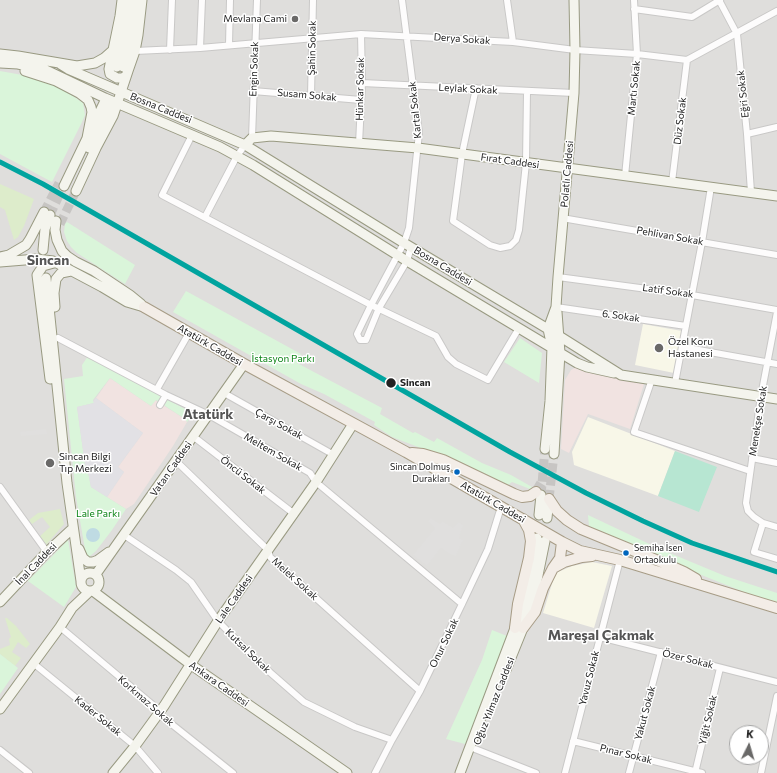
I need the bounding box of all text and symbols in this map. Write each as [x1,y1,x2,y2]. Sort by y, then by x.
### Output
place label: Mevlana Cami [223,13,287,25]
marker: Mevlana Cami [290,14,300,24]
street label: Şahin Sokak [306,20,318,76]
street label: Derya Sokak [433,31,491,47]
street label: Engin Sokak [247,41,261,97]
street label: Hünkar Sokak [353,57,367,121]
street label: Martı Sokak [625,60,643,116]
street label: Eğri Sokak [735,70,751,118]
street label: Kartal Sokak [406,81,424,139]
street label: Leylak Sokak [438,81,498,97]
street label: Susam Sokak [277,86,337,104]
street label: Bosna Caddesi [128,90,194,126]
street label: Düz Sokak [671,97,689,145]
street label: Polatlı Caddesi [558,140,576,208]
street label: Fırat Caddesi [480,151,540,171]
street label: Pehlivan Sokak [635,224,705,248]
street label: Bosna Caddesi [412,244,474,288]
district label: Sincan [27,252,69,268]
street label: Latif Sokak [642,281,694,301]
street label: 6. Sokak [601,307,641,325]
street label: Atatürk Caddesi [175,322,245,368]
place label: Özel Koru Hastanesi [668,336,713,360]
marker: Özel Koru Hastanesi [653,342,665,354]
park label: İstasyon Parkı [251,353,315,365]
marker: Sincan [384,376,398,390]
place label: Sincan [400,377,430,389]
street label: Menekşe Sokak [747,385,769,457]
district label: Atatürk [183,406,233,422]
street label: Çarşı Sokak [253,406,305,442]
street label: Meltem Sokak [242,431,304,473]
street label: Vatan Caddesi [148,439,194,499]
place label: Sincan Bilgi Tıp Merkezi [59,451,112,474]
street label: Öncü Sokak [218,454,268,496]
marker: Sincan Bilgi Tıp Merkezi [44,457,56,469]
place label: Sincan Dolmuş Durakları [390,462,450,483]
marker: Sincan Dolmuş Durakları [452,467,462,477]
street label: Atatürk Caddesi [458,479,528,525]
park label: Lale Parkı [76,508,120,520]
street label: İnal Caddesi [13,540,59,588]
place label: Semiha İsen Ortaokulu [634,543,682,564]
marker: Semiha İsen Ortaokulu [621,548,631,558]
street label: Melek Sokak [269,555,321,603]
street label: Lale Caddesi [213,572,255,626]
street label: Onur Sokak [427,616,461,670]
street label: Kutsal Sokak [223,626,273,676]
district label: Mareşal Çakmak [548,627,654,643]
street label: Özer Sokak [661,647,715,671]
street label: Yavuz Sokak [576,649,602,707]
street label: Oğuz Yılmaz Caddesi [471,655,517,747]
street label: Ankara Caddesi [187,659,251,709]
street label: Korkmaz Sokak [115,673,177,729]
street label: Yakut Sokak [632,685,658,741]
street label: Kader Sokak [72,693,124,739]
street label: Yiğit Sokak [696,694,720,746]
north arrow [729,725,769,765]
text: K [746,727,754,740]
street label: Pınar Sokak [599,742,653,766]

